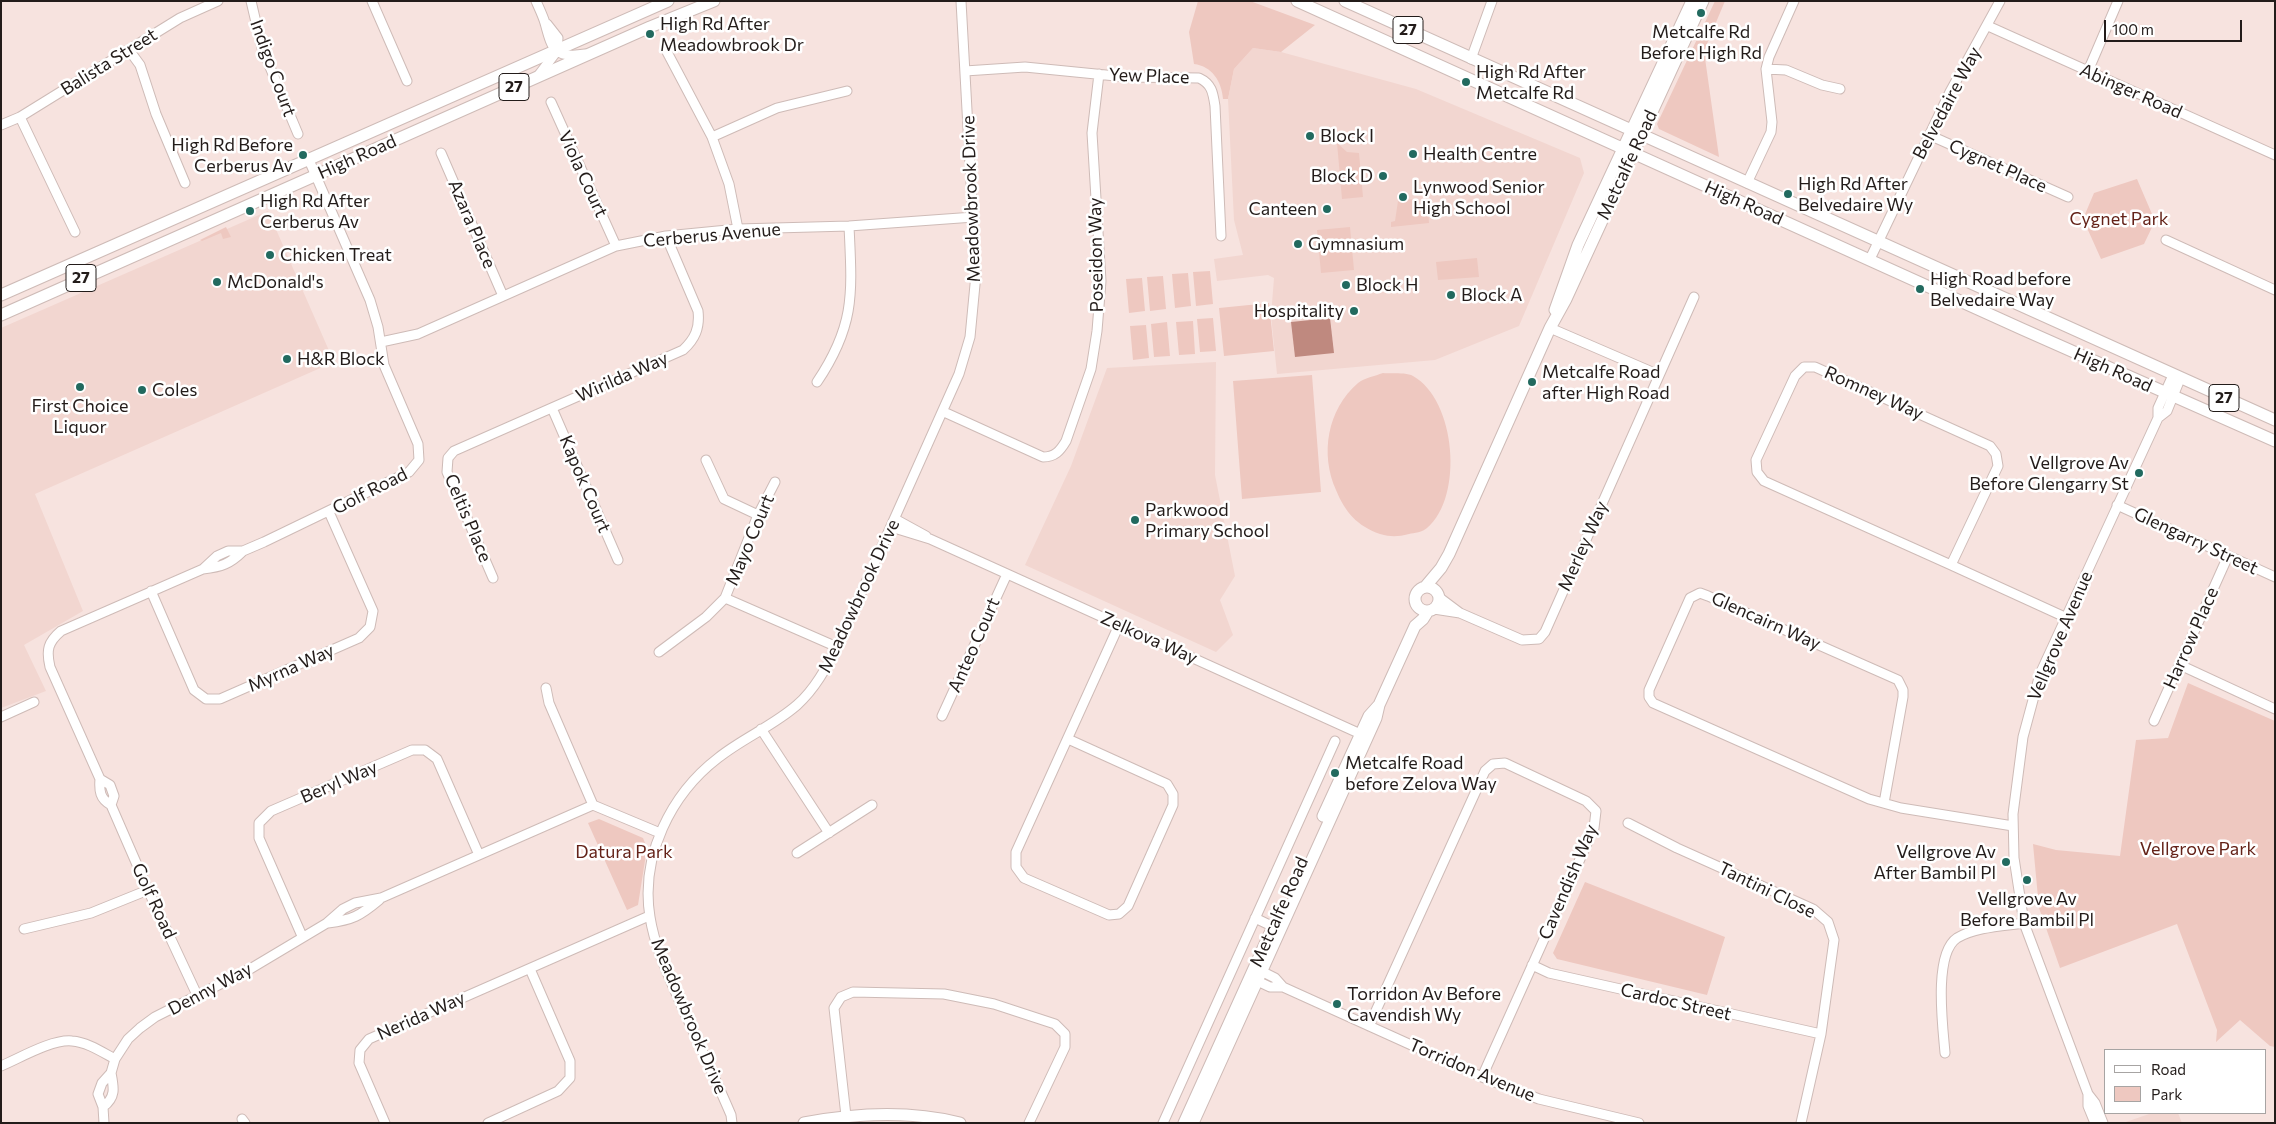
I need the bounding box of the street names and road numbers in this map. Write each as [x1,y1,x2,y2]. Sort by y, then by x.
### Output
street label: Indigo Court [245,16,301,120]
road number: 27 [1393,16,1423,44]
street label: Balista Street [57,24,161,100]
street label: Belvedaire Way [1908,43,1986,163]
street label: Abinger Road [2076,59,2186,123]
street label: Yew Place [1108,64,1190,88]
road number: 27 [499,74,529,100]
street label: Metcalfe Road [1592,107,1662,223]
street label: Meadowbrook Drive [957,115,985,283]
street label: Viola Court [554,127,612,221]
street label: High Road [314,130,400,184]
street label: Cygnet Place [1946,135,2050,197]
street label: Azara Place [444,176,500,272]
street label: High Road [1701,176,1787,230]
street label: Poseidon Way [1084,197,1108,313]
street label: Cerberus Avenue [642,218,782,252]
road number: 27 [66,264,96,292]
street label: High Road [2070,343,2156,397]
street label: Wirilda Way [573,347,671,407]
street label: Romney Way [1821,362,1927,424]
road number: 27 [2209,384,2239,412]
street label: Kapok Court [555,432,615,536]
street label: Golf Road [329,463,411,519]
street label: Celtis Place [440,471,496,565]
street label: Mayo Court [721,491,779,589]
street label: Merley Way [1554,498,1612,594]
street label: Glengarry Street [2130,503,2262,579]
street label: Meadowbrook Drive [814,516,904,676]
street label: Vellgrove Avenue [2023,568,2097,704]
street label: Harrow Place [2159,584,2223,692]
street label: Glencairn Way [1708,587,1824,655]
street label: Anteo Court [944,594,1004,696]
street label: Zelkova Way [1097,607,1201,669]
street label: Myrna Way [244,639,338,697]
street label: Beryl Way [297,756,381,808]
street label: Cavendish Way [1534,821,1602,943]
street label: Metcalfe Road [1245,854,1313,970]
street label: Tantini Close [1715,857,1819,923]
street label: Golf Road [127,860,181,942]
street label: Meadowbrook Drive [646,935,732,1097]
street label: Denny Way [164,958,256,1020]
street label: Cardoc Street [1619,979,1733,1025]
street label: Nerida Way [374,987,468,1045]
street label: Torridon Avenue [1406,1034,1538,1106]

